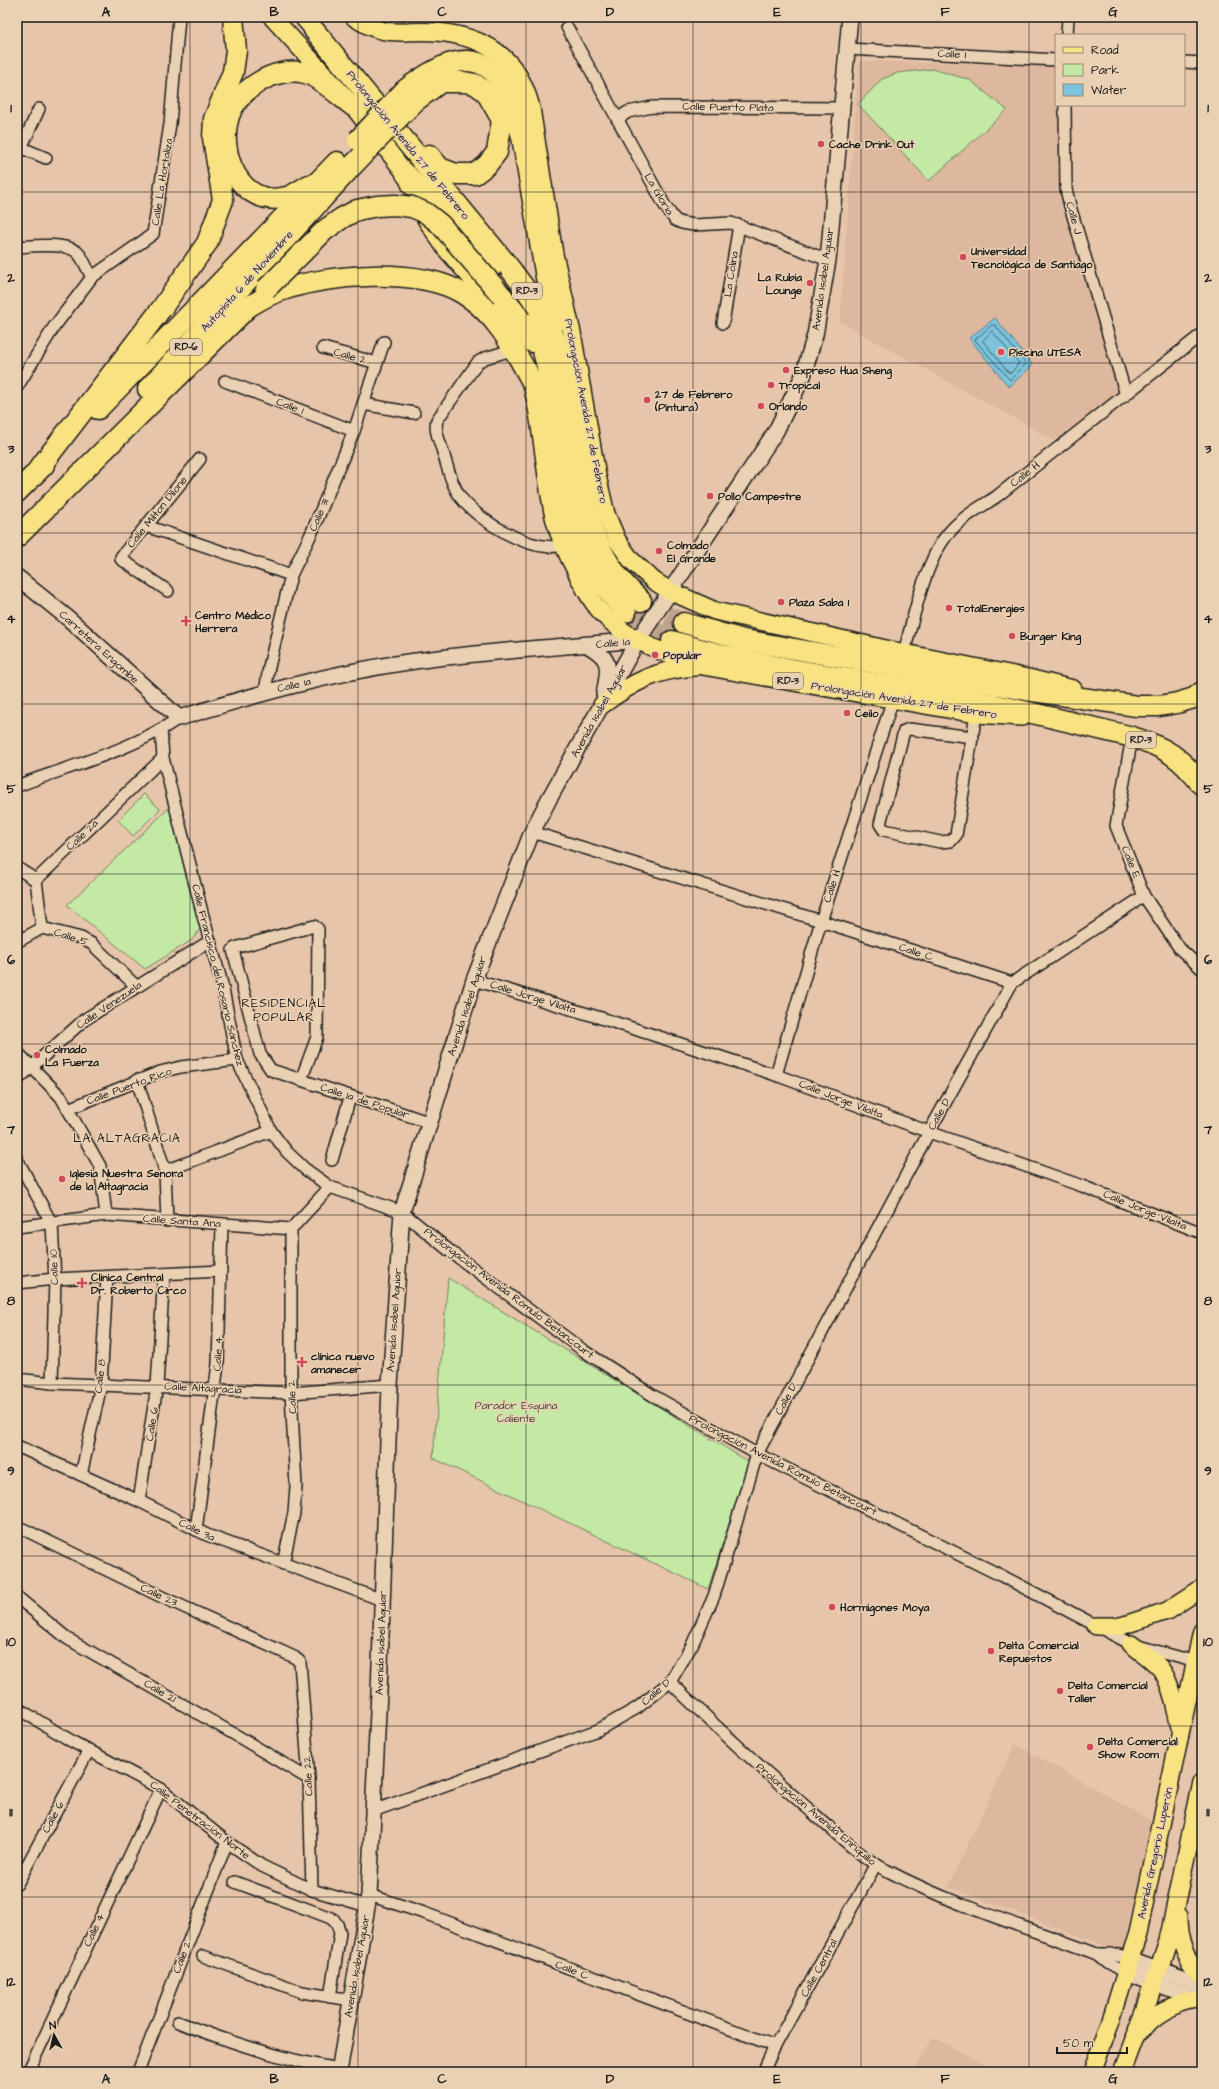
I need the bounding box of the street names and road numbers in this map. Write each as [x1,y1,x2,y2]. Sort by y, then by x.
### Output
street label: Calle I [937,46,967,62]
street label: Prolongación Avenida 27 de Febrero [342,67,473,224]
street label: Calle Puerto Plata [682,99,774,115]
street label: Calle La Hortaliza [148,137,176,227]
street label: La Gloria [641,170,678,218]
street label: Calle J [1062,200,1086,236]
street label: Avenida Isabel Aguiar [808,226,839,332]
street label: Autopista 6 de Noviembre [197,227,297,335]
street label: La Colina [720,250,742,298]
road number: RD-3 [512,283,542,299]
street label: Prolongación Avenida 27 de Febrero [560,317,611,506]
road number: RD-6 [170,339,202,355]
street label: Calle 2 [332,344,369,368]
street label: Calle 1 [274,394,307,418]
street label: Calle H [1007,457,1043,490]
street label: Calle Milton Dilone [123,473,191,551]
street label: Calle 31 [305,496,333,534]
street label: Carretera Engombe [55,607,142,688]
street label: Calle 1a [595,634,631,652]
street label: Avenida Isabel Aguiar [567,662,632,761]
road number: RD-3 [773,673,803,689]
street label: Calle 1a [276,674,313,696]
street label: Prolongación Avenida 27 de Febrero [810,678,999,723]
road number: RD-3 [1126,732,1156,748]
street label: Calle 2a [63,816,102,854]
street label: Calle E [1118,844,1144,881]
street label: Calle H [820,867,844,904]
street label: Calle Francisco del Rosario Sánchez [188,883,248,1068]
street label: Calle 5 [52,924,90,950]
street label: Calle C [897,939,935,965]
street label: Avenida Isabel Aguiar [444,954,491,1058]
street label: Calle Venezuela [73,977,145,1032]
street label: Calle Jorge Vilalta [488,977,578,1018]
street label: Calle Puerto Rico [84,1063,174,1108]
street label: Calle Jorge Vilalta [796,1076,886,1123]
street label: Calle 1a de Popular [318,1080,412,1122]
street label: Calle D [924,1095,954,1133]
street label: Calle Jorge Vilalta [1101,1186,1189,1235]
street label: Calle Santa Ana [143,1211,222,1231]
street label: Prolongación Avenida Rómulo Betancourt [420,1224,598,1363]
street label: Calle 10 [46,1249,62,1285]
street label: Avenida Isabel Aguiar [383,1268,406,1373]
street label: Calle 4 [210,1336,226,1372]
street label: Calle 8 [91,1358,109,1394]
street label: Calle Altagracia [164,1378,243,1399]
street label: Calle 2 [284,1379,300,1414]
street label: Calle D [771,1380,801,1418]
street label: Calle 6 [142,1406,162,1442]
street label: Prolongación Avenida Rómulo Betancourt [686,1411,880,1520]
street label: Calle 3a [176,1515,218,1545]
street label: Calle 23 [138,1580,180,1610]
street label: Avenida Isabel Aguiar [372,1591,391,1695]
street label: Calle D [638,1675,674,1709]
street label: Calle 21 [141,1676,179,1707]
street label: Calle 22 [299,1755,317,1796]
street label: Prolongación Avenida Enriquillo [752,1759,880,1870]
street label: Calle Penetración Norte [147,1777,253,1863]
street label: Avenida Gregorio Luperón [1134,1785,1177,1920]
street label: Calle 6 [38,1798,68,1836]
street label: Calle 4 [80,1911,108,1949]
street label: Avenida Isabel Aguiar [341,1913,374,2019]
street label: Calle Central [797,1936,841,2000]
street label: Calle 2 [169,1938,195,1975]
street label: Calle C [553,1957,591,1983]

